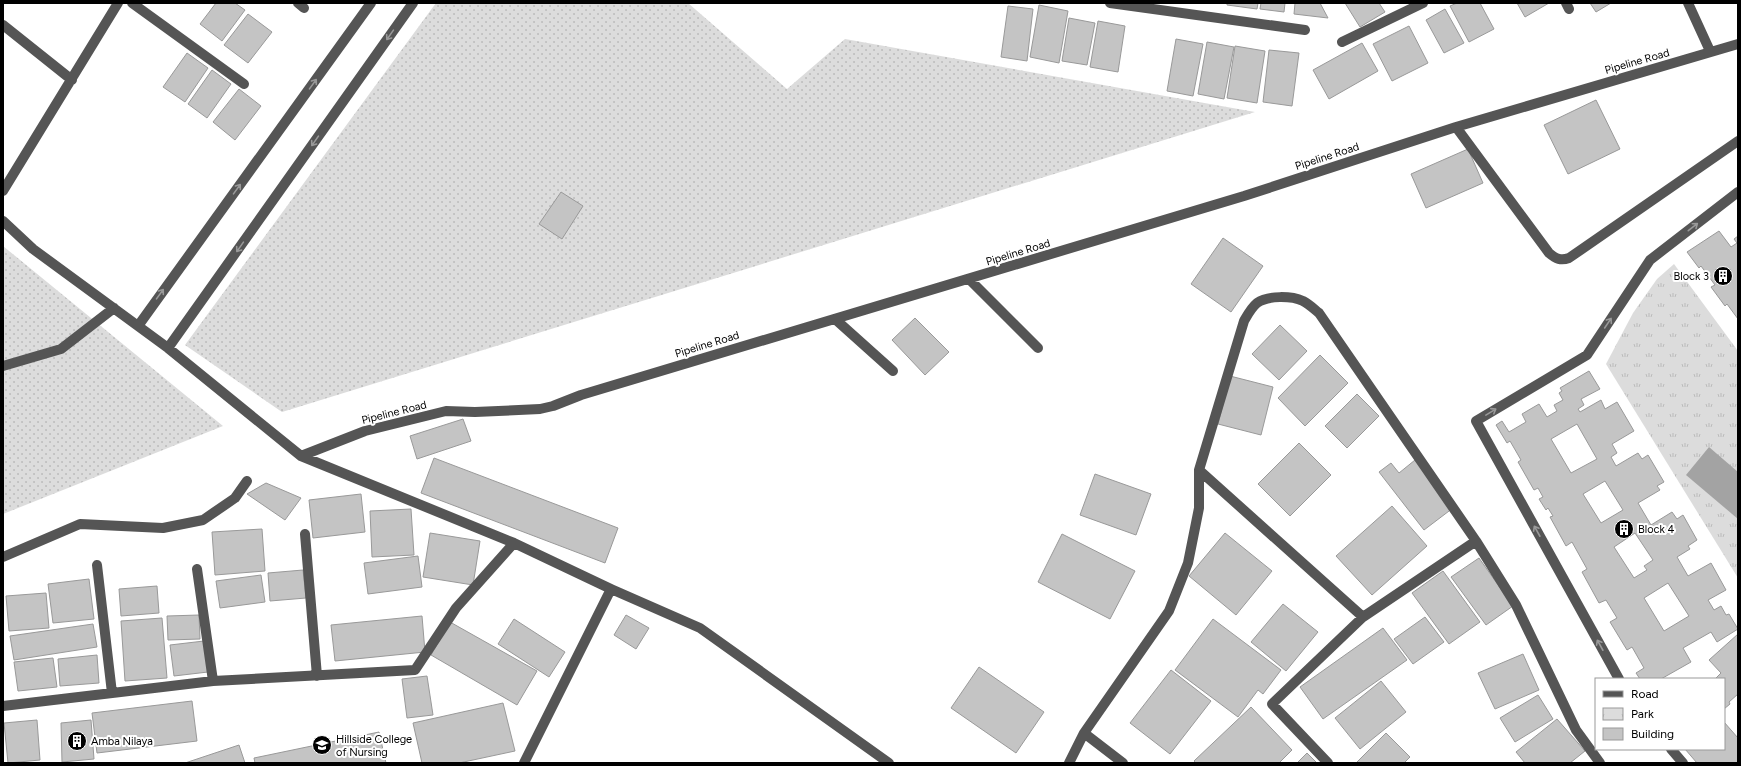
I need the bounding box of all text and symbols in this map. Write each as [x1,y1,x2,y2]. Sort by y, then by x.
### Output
one-way arrow [386,29,394,40]
street label: Pipeline Road [1603,46,1671,77]
one-way arrow [309,78,317,89]
one-way arrow [311,135,319,146]
street label: Pipeline Road [1293,140,1361,173]
one-way arrow [233,184,241,195]
one-way arrow [1688,222,1699,231]
street label: Pipeline Road [984,237,1052,268]
one-way arrow [236,241,244,252]
building icon: Block 3 [1712,265,1734,287]
place label: Block 3 [1673,270,1709,283]
one-way arrow [156,289,165,300]
one-way arrow [1604,318,1612,329]
street label: Pipeline Road [673,329,741,360]
street label: Pipeline Road [360,398,428,427]
one-way arrow [1485,407,1497,415]
building icon: Block 4 [1613,518,1635,540]
place label: Block 4 [1638,523,1675,536]
one-way arrow [1533,525,1540,537]
one-way arrow [1596,639,1603,651]
legend [1595,678,1725,750]
text: Road [1631,687,1659,701]
text: Park [1631,707,1654,721]
text: Building [1631,727,1674,741]
building icon: Amba Nilaya [66,730,88,752]
place label: Hillside College of Nursing [336,733,412,759]
school or university icon: Hillside College of Nursing [311,734,333,756]
place label: Amba Nilaya [91,735,153,748]

